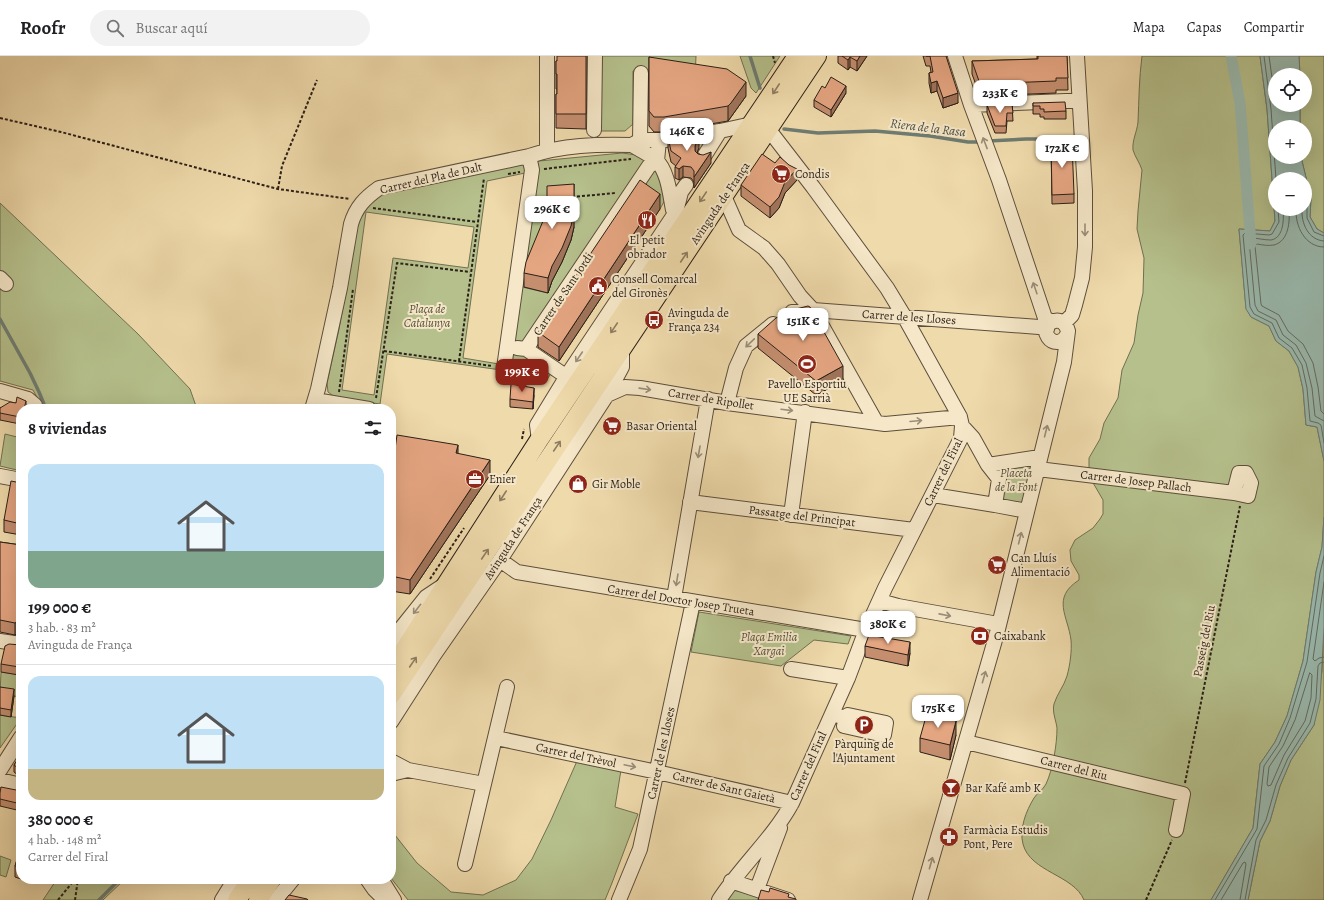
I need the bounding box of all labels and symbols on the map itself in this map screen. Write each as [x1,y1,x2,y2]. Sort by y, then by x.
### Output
pin: 233K € [967,80,1033,114]
one-way arrow [771,83,780,94]
water label: Riera de la Rasa [889,114,967,141]
pin: 146K € [654,118,720,152]
pin: 172K € [1029,135,1095,169]
one-way arrow [981,138,989,150]
street label: Carrer del Pla de Dalt [378,158,484,198]
street label: Avinguda de França [686,158,754,248]
supermarket icon: Condis [770,163,792,185]
place label: Condis [795,166,830,182]
one-way arrow [699,191,707,202]
pin: 296K € [519,196,585,230]
restaurant icon: El petit obrador [636,209,658,231]
one-way arrow [1081,223,1089,236]
place label: El petit obrador [627,232,667,262]
street label: Carrer de Sant Jordi [529,249,597,339]
one-way arrow [680,252,688,263]
place label: Consell Comarcal del Gironès [612,271,697,301]
public building icon: Consell Comarcal del Gironès [587,275,609,297]
one-way arrow [1031,282,1039,294]
park label: Plaça de Catalunya [404,301,451,331]
place label: Avinguda de França 234 [667,305,729,335]
street label: Carrer de les Lloses [861,306,957,328]
pin: 151K € [770,308,836,342]
bus stop icon: Avinguda de França 234 [643,309,665,331]
one-way arrow [610,323,618,334]
one-way arrow [745,338,755,348]
one-way arrow [575,352,584,363]
sports icon: Pavello Esportiu UE Sarrià [796,353,818,375]
pin: 199K € [489,359,555,393]
place label: Pavello Esportiu UE Sarrià [767,376,847,406]
street label: Carrer de Ripollet [667,384,755,414]
one-way arrow [638,385,651,393]
one-way arrow [780,406,793,414]
supermarket icon: Basar Oriental [601,415,623,437]
one-way arrow [909,417,922,425]
place label: Basar Oriental [626,418,697,434]
one-way arrow [1043,425,1051,438]
street label: Carrer del Firal [920,435,966,509]
one-way arrow [553,441,561,452]
one-way arrow [694,445,702,458]
park label: Placeta de la Font [995,465,1038,495]
street label: Carrer de Josep Pallach [1079,466,1193,496]
office icon: Enier [464,468,486,490]
place label: Enier [489,471,516,487]
shop icon: Gir Moble [567,473,589,495]
place label: Gir Moble [592,476,640,492]
one-way arrow [498,491,507,502]
street label: Avinguda de França [480,493,546,584]
street label: Passatge del Principat [748,502,856,530]
one-way arrow [1017,532,1024,545]
one-way arrow [481,549,489,560]
place label: Can Lluís Alimentació [1010,550,1070,580]
supermarket icon: Can Lluís Alimentació [986,554,1008,576]
one-way arrow [673,573,681,586]
street label: Carrer del Doctor Josep Trueta [606,580,756,620]
one-way arrow [412,603,421,614]
street label: Passeig del Riu [1189,603,1219,678]
pin: 380K € [855,611,921,645]
one-way arrow [938,611,951,619]
bank icon: Caixabank [969,625,991,647]
place label: Caixabank [994,628,1046,644]
park label: Plaça Emilia Xargai [741,629,798,659]
one-way arrow [409,657,417,668]
one-way arrow [981,671,988,684]
pin: 175K € [905,695,971,729]
street label: Carrer de les Lloses [643,705,679,801]
parking icon: Pàrquing de l'Ajuntament [853,714,875,736]
street label: Carrer del Firal [786,729,830,803]
place label: Pàrquing de l'Ajuntament [833,736,895,766]
street label: Carrer del Trèvol [534,739,618,771]
street label: Carrer del Riu [1039,752,1110,784]
one-way arrow [623,762,636,770]
street label: Carrer de Sant Gaietà [671,767,777,807]
bar icon: Bar Kafé amb K [940,777,962,799]
place label: Bar Kafé amb K [965,780,1041,796]
place label: Farmàcia Estudis Pont, Pere [963,822,1048,852]
pharmacy icon: Farmàcia Estudis Pont, Pere [938,826,960,848]
one-way arrow [928,856,935,869]

